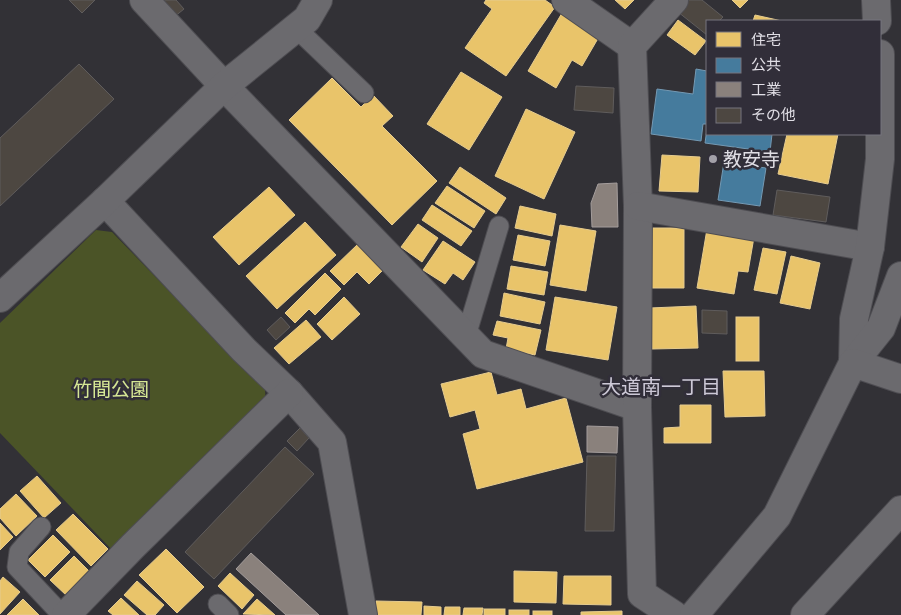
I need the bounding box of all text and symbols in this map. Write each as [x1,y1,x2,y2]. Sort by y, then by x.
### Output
legend [706,20,881,135]
text: 住宅 [751,30,781,49]
text: 公共 [751,55,781,74]
text: 工業 [751,80,781,99]
text: その他 [751,105,796,124]
place label: 教安寺 [723,147,780,171]
marker: 教安寺 [707,153,719,165]
district label: 大道南一丁目 [601,374,721,399]
park label: 竹間公園 [73,377,149,401]

